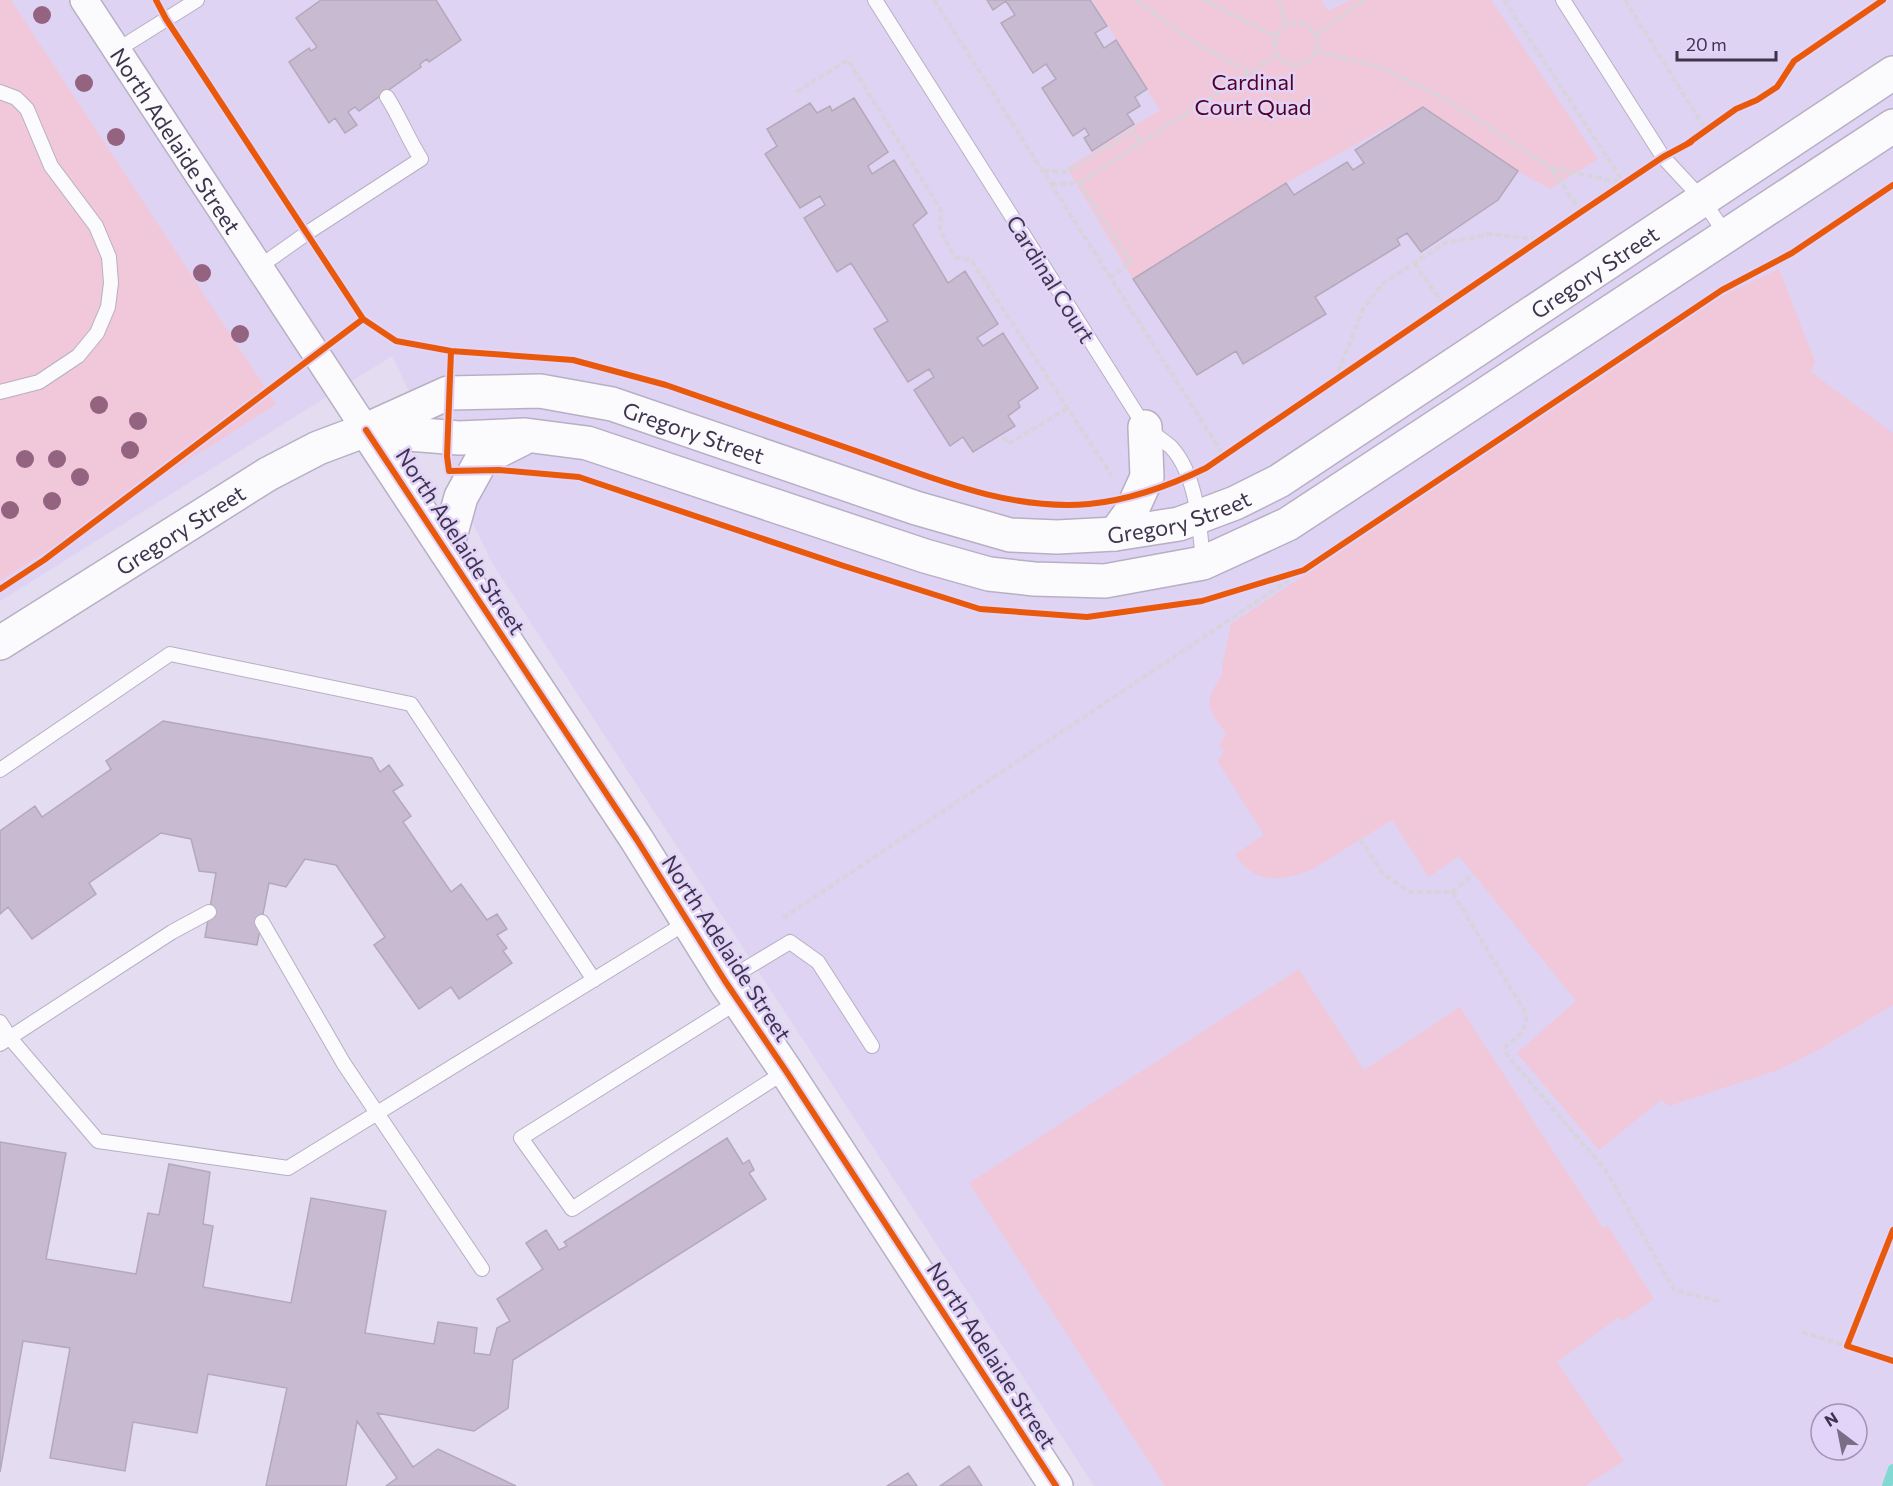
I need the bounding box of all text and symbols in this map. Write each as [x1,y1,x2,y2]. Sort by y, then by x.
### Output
scale bar [1677,24,1776,62]
text: 20 m [1686,33,1727,55]
street label: North Adelaide Street [105,42,247,239]
park label: Cardinal Court Quad [1195,68,1312,120]
street label: Cardinal Court [1001,210,1101,348]
street label: Gregory Street [1525,219,1663,324]
street label: Gregory Street [620,395,768,469]
street label: North Adelaide Street [391,443,531,639]
street label: Gregory Street [111,479,250,580]
street label: Gregory Street [1105,484,1255,549]
street label: North Adelaide Street [657,850,797,1046]
street label: North Adelaide Street [922,1257,1062,1453]
north arrow [1809,1402,1869,1462]
text: N [1821,1408,1841,1430]

